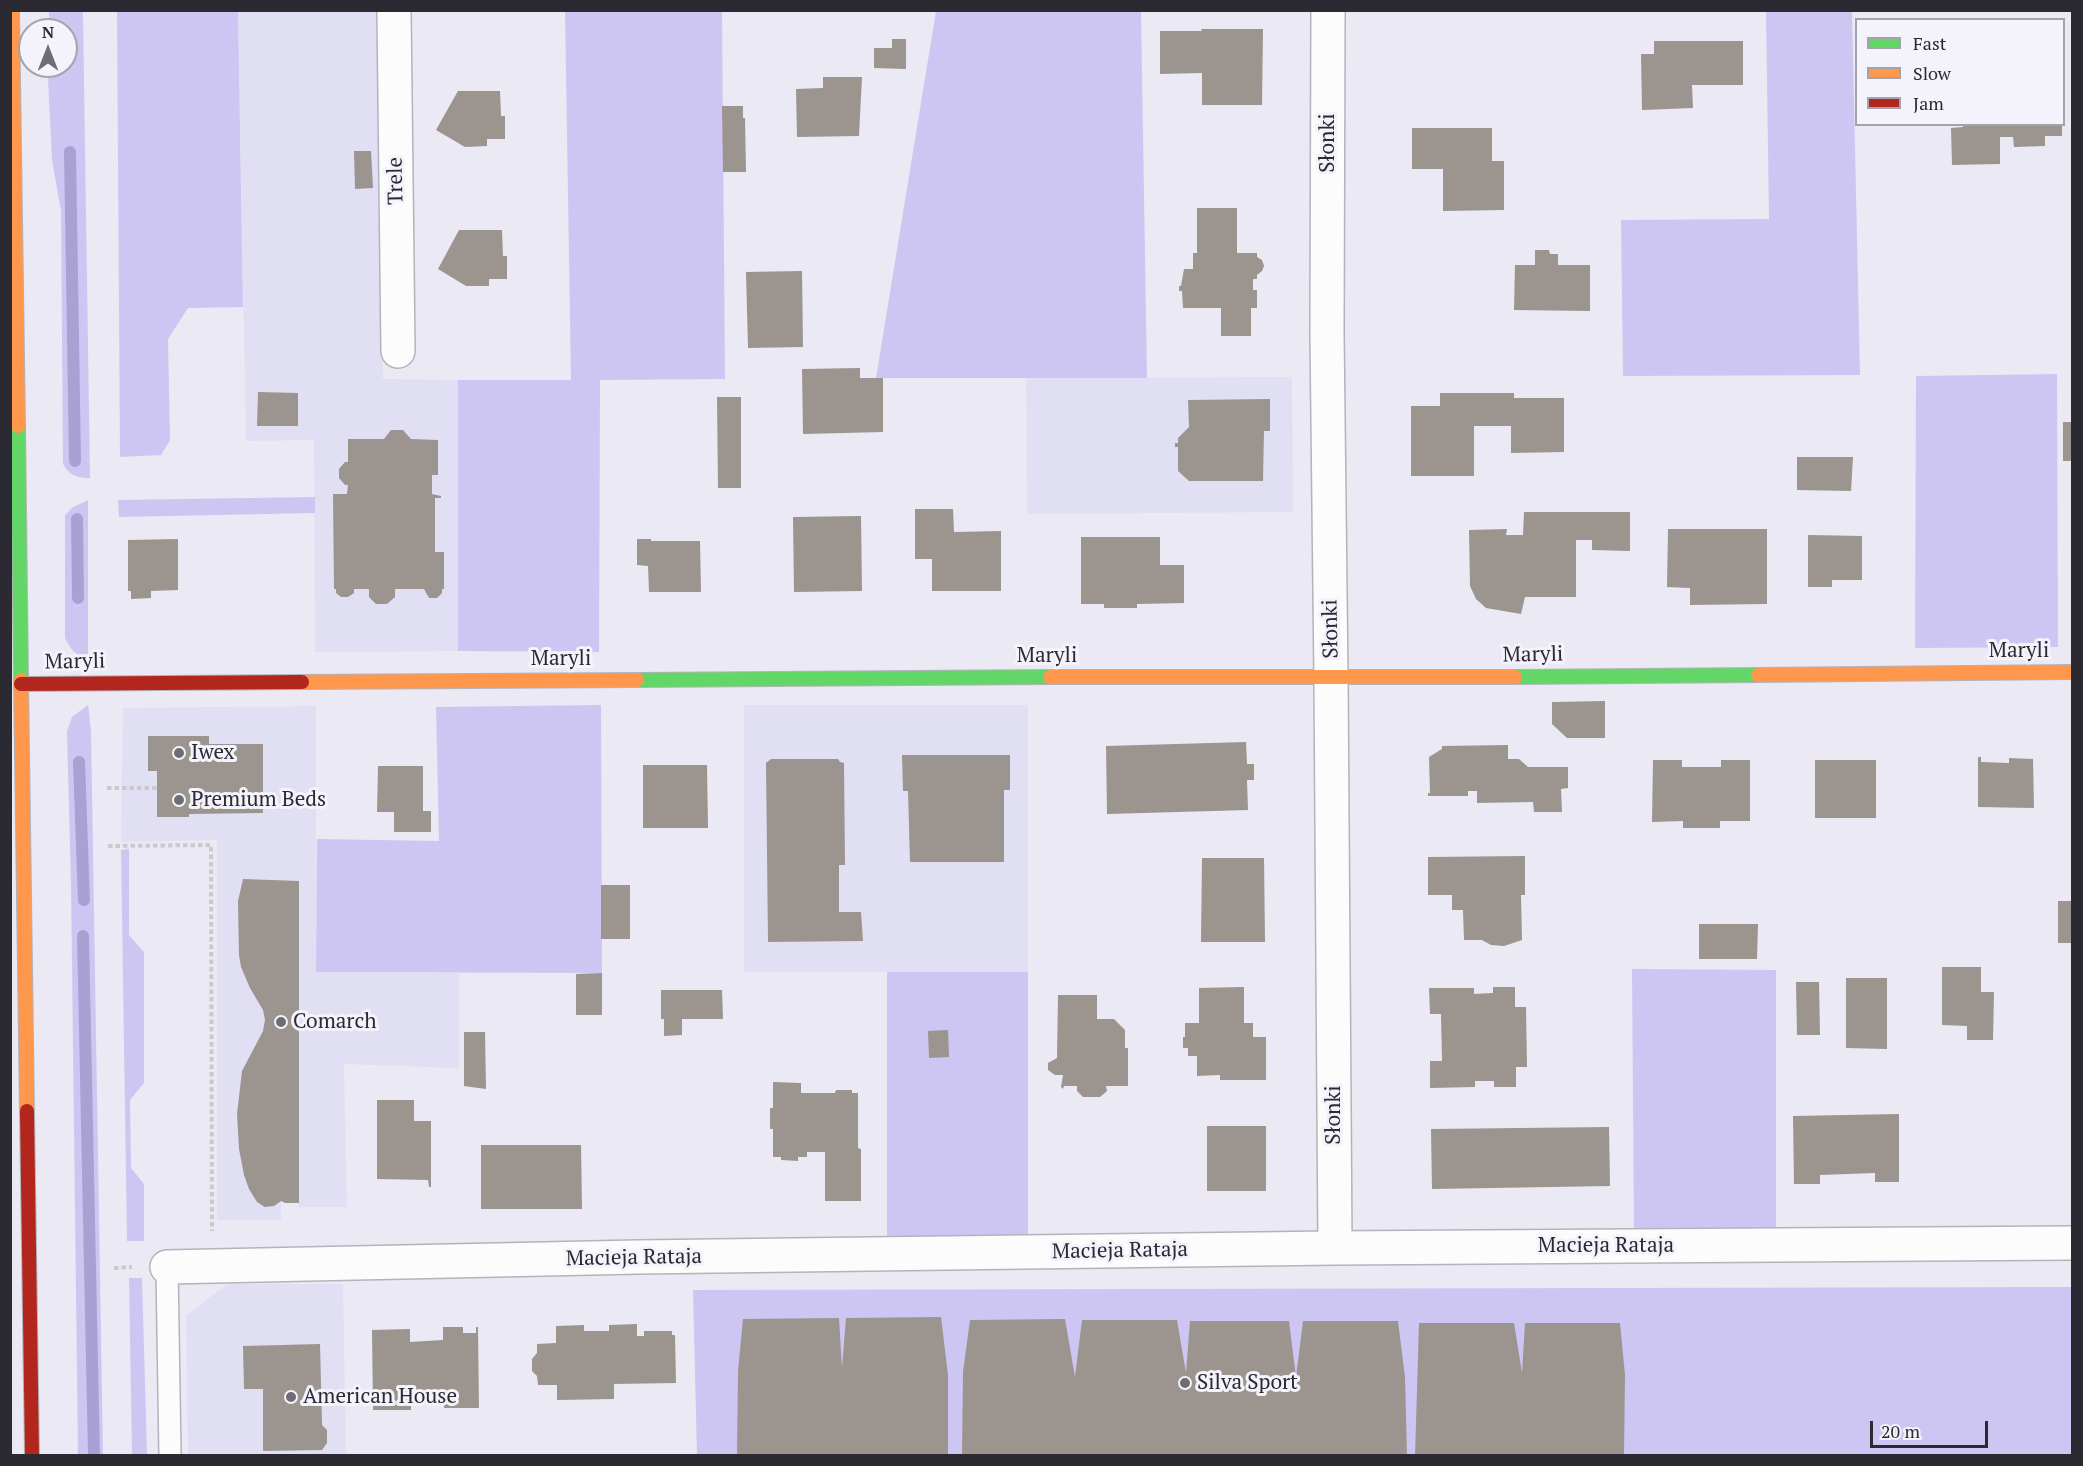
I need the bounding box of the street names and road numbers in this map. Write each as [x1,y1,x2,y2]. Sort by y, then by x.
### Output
street label: Słonki [1315,113,1341,173]
street label: Trele [383,157,409,205]
street label: Słonki [1318,599,1344,659]
street label: Maryli [1989,638,2049,664]
street label: Maryli [1503,642,1563,668]
street label: Maryli [1017,643,1077,669]
street label: Maryli [531,646,591,672]
street label: Maryli [45,649,105,675]
street label: Słonki [1321,1085,1347,1145]
street label: Macieja Rataja [1538,1233,1674,1259]
street label: Macieja Rataja [1052,1237,1188,1265]
street label: Macieja Rataja [566,1244,702,1272]

